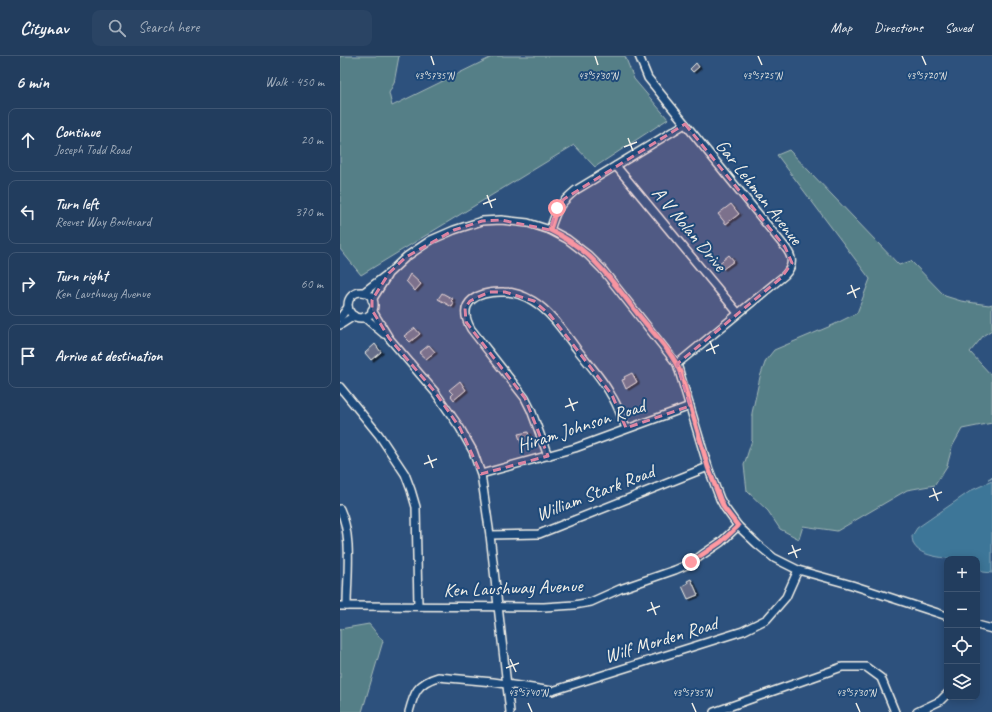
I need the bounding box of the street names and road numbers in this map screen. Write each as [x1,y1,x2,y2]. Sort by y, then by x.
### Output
street label: Gar Lehman Avenue [710,134,809,251]
street label: A V Nolan Drive [647,182,733,278]
street label: Hiram Johnson Road [514,393,651,458]
street label: William Stark Road [532,458,661,527]
street label: Ken Laushway Avenue [443,574,585,602]
street label: Wilf Morden Road [602,611,723,669]

